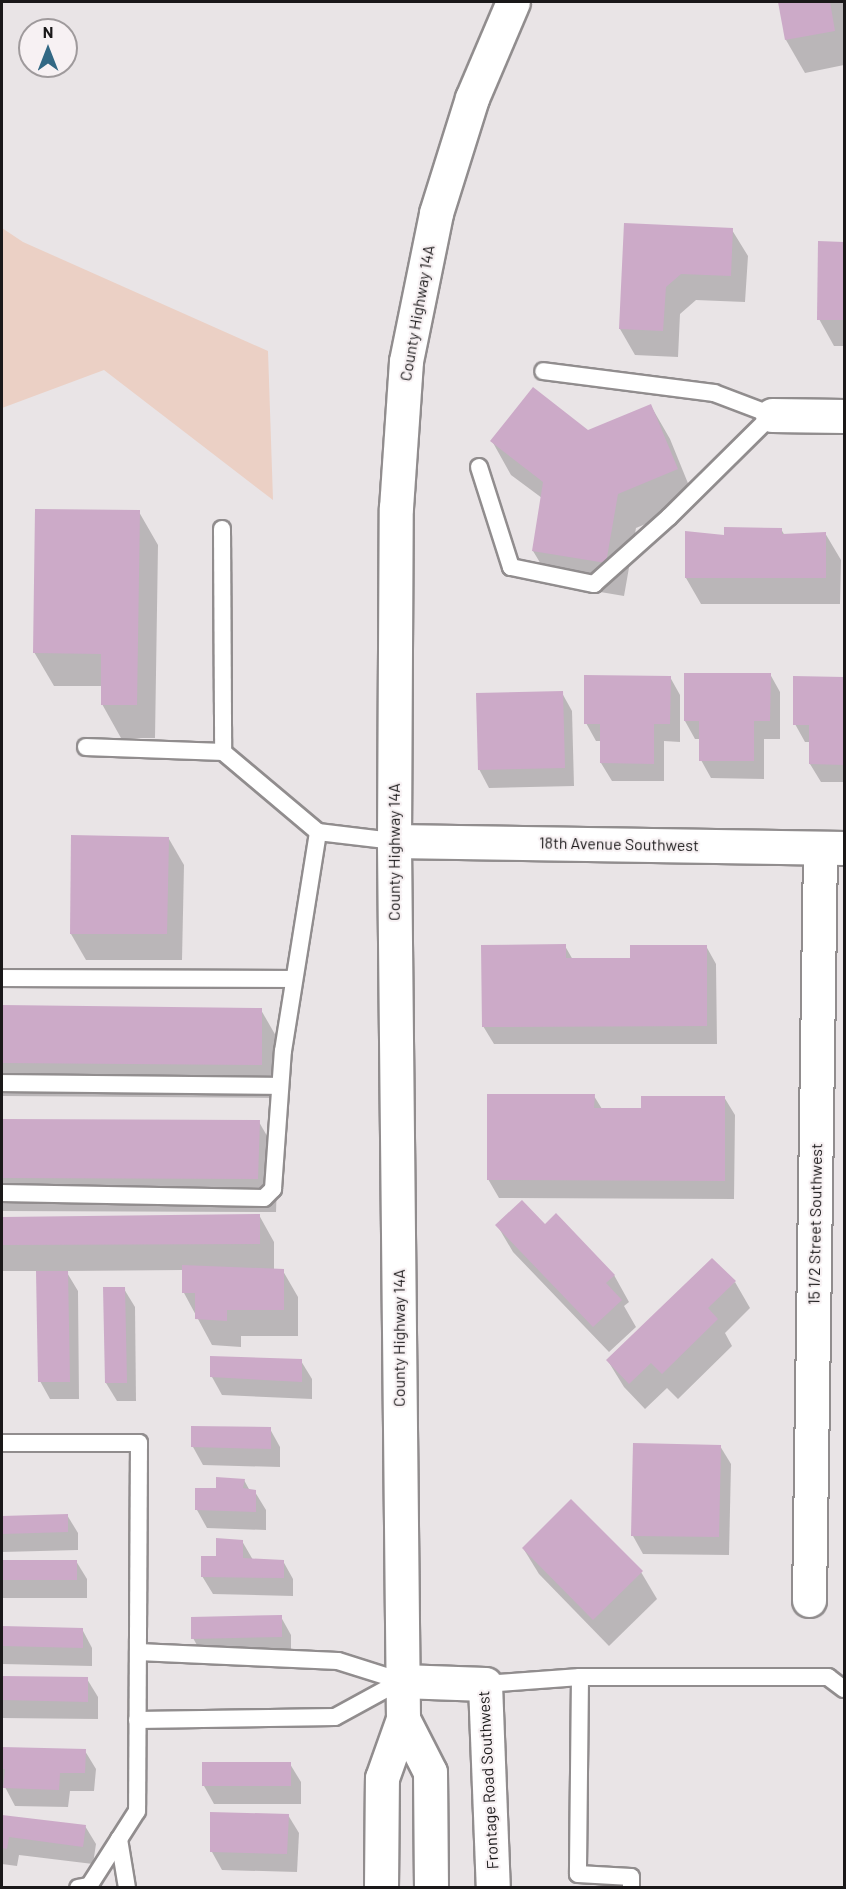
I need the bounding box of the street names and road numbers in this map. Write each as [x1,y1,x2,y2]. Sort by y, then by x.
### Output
street label: County Highway 14A [396,244,438,382]
street label: County Highway 14A [384,783,404,921]
street label: 18th Avenue Southwest [539,833,699,855]
street label: 15 1/2 Street Southwest [804,1143,826,1305]
street label: County Highway 14A [389,1269,409,1407]
street label: Frontage Road Southwest [474,1690,502,1870]

